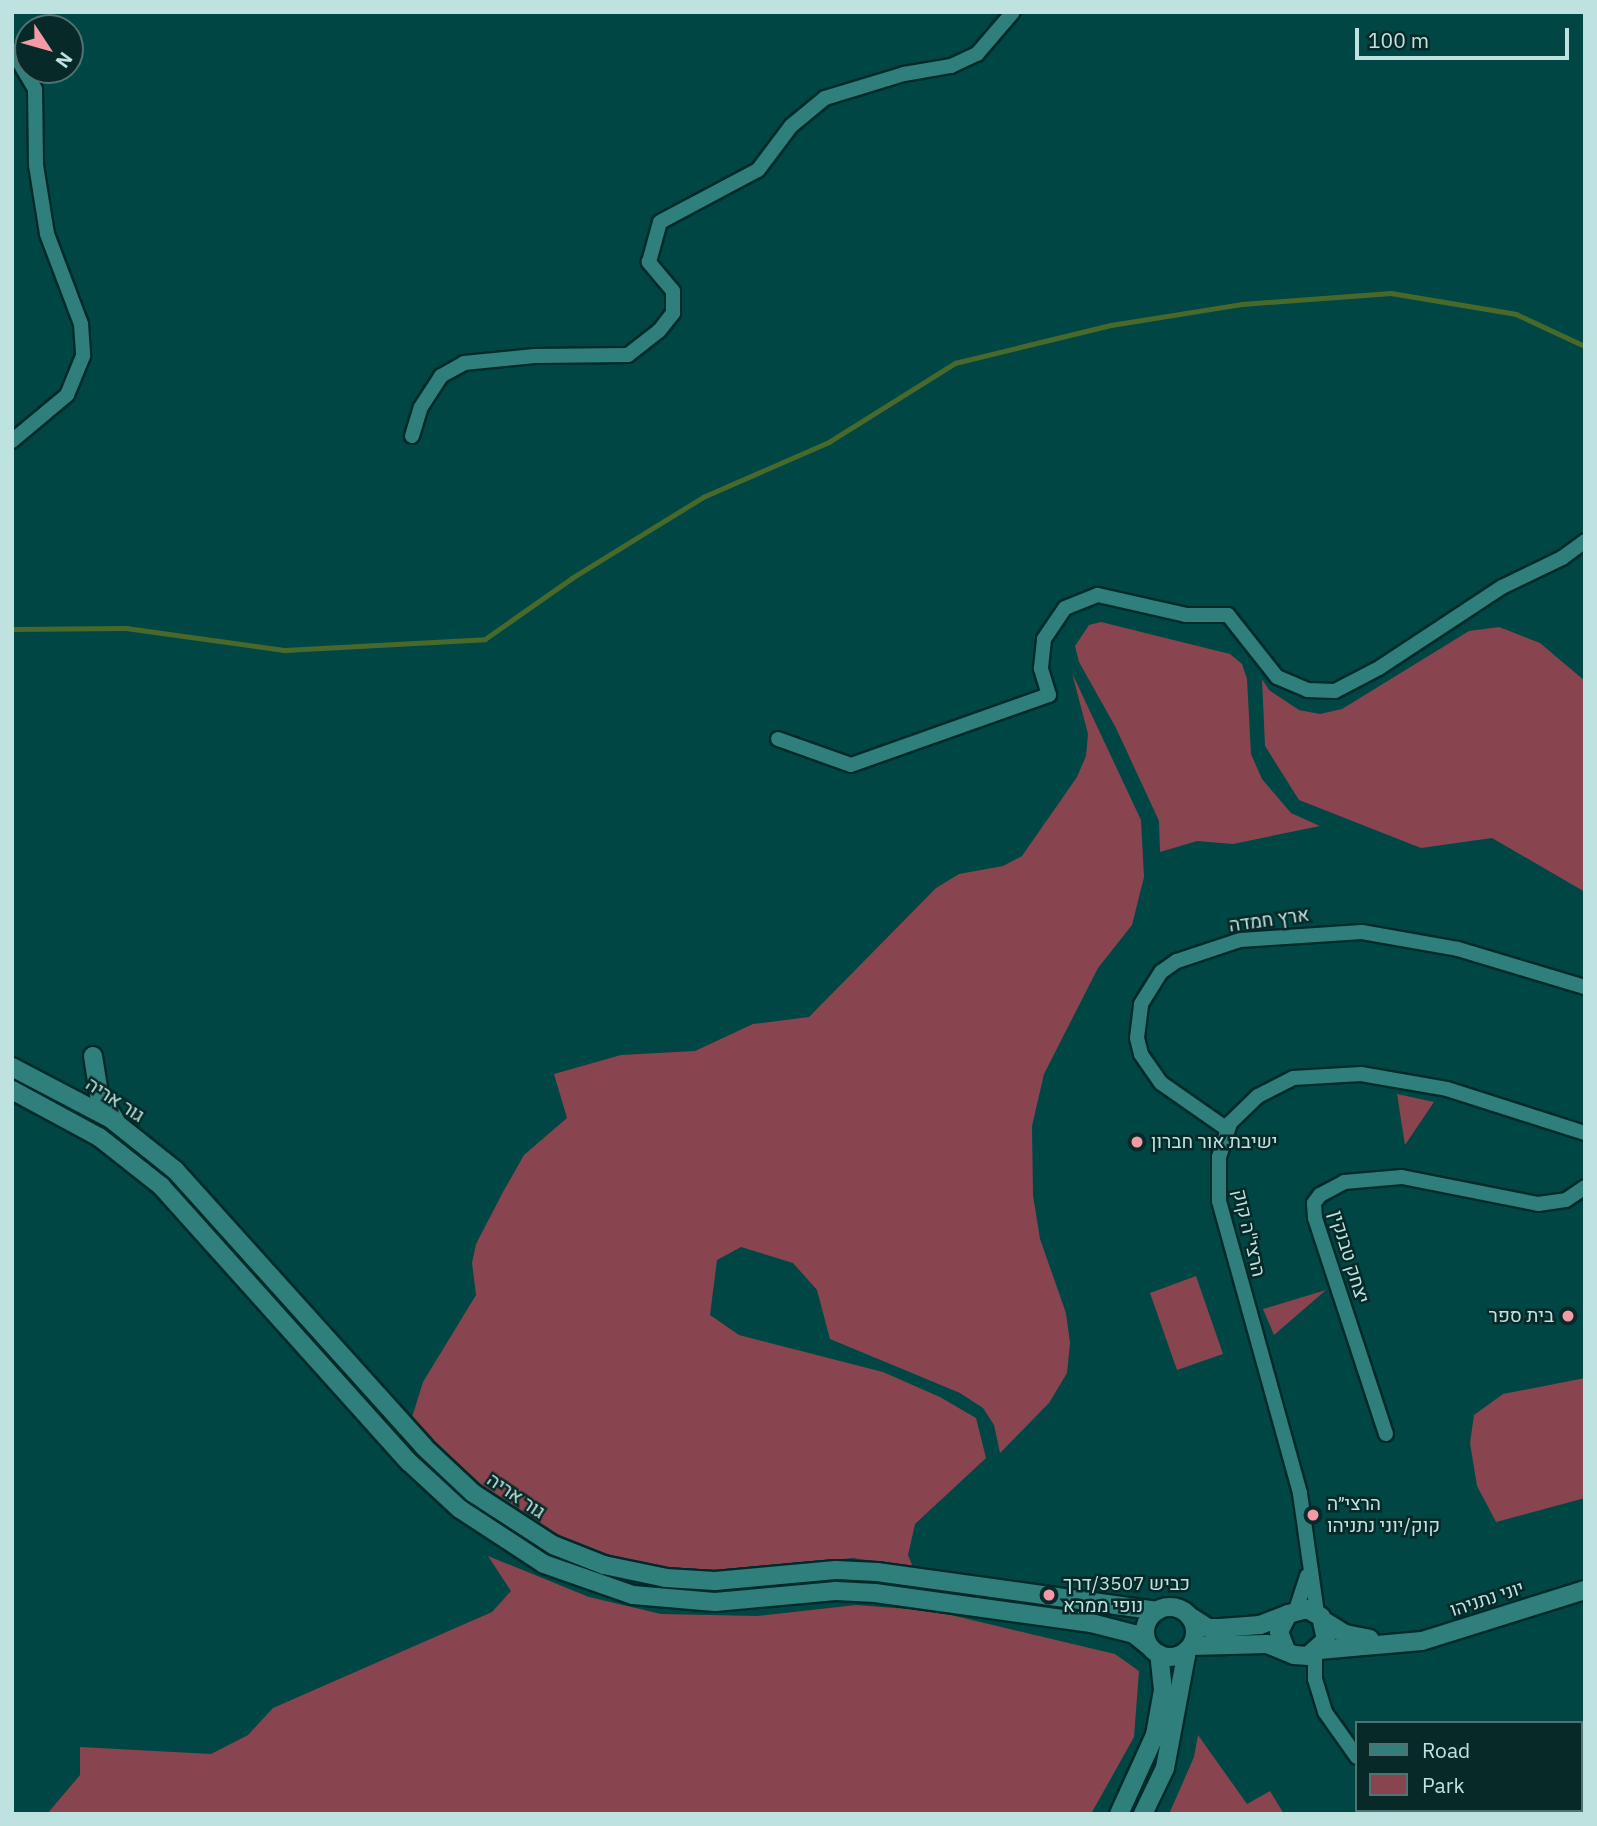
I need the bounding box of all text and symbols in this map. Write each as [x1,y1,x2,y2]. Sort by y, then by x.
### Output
north arrow [14,14,84,84]
scale bar [1359,14,1572,58]
text: 100 m [1368,26,1429,54]
text: N [51,48,78,73]
street label: ארץ חמדה [1227,903,1311,937]
street label: גור אריה [81,1073,149,1127]
place label: ישיבת אור חברון [1151,1131,1277,1153]
marker: ישיבת אור חברון [1129,1134,1145,1150]
street label: הרצי"ה קוק [1228,1187,1270,1279]
street label: יצחק טבנקין [1324,1208,1374,1306]
place label: בית ספר [1489,1305,1554,1327]
marker: בית ספר [1560,1308,1576,1324]
street label: גור אריה [483,1468,549,1524]
place label: הרצי״ה קוק/יוני נתניהו [1327,1493,1440,1537]
marker: הרצי״ה קוק/יוני נתניהו [1305,1507,1321,1523]
place label: כביש 3507/דרך נופי ממרא [1063,1573,1190,1617]
street label: יוני נתניהו [1447,1576,1527,1622]
marker: כביש 3507/דרך נופי ממרא [1041,1587,1057,1603]
legend [1356,1721,1583,1812]
text: Road [1422,1736,1470,1764]
text: Park [1422,1771,1465,1799]

